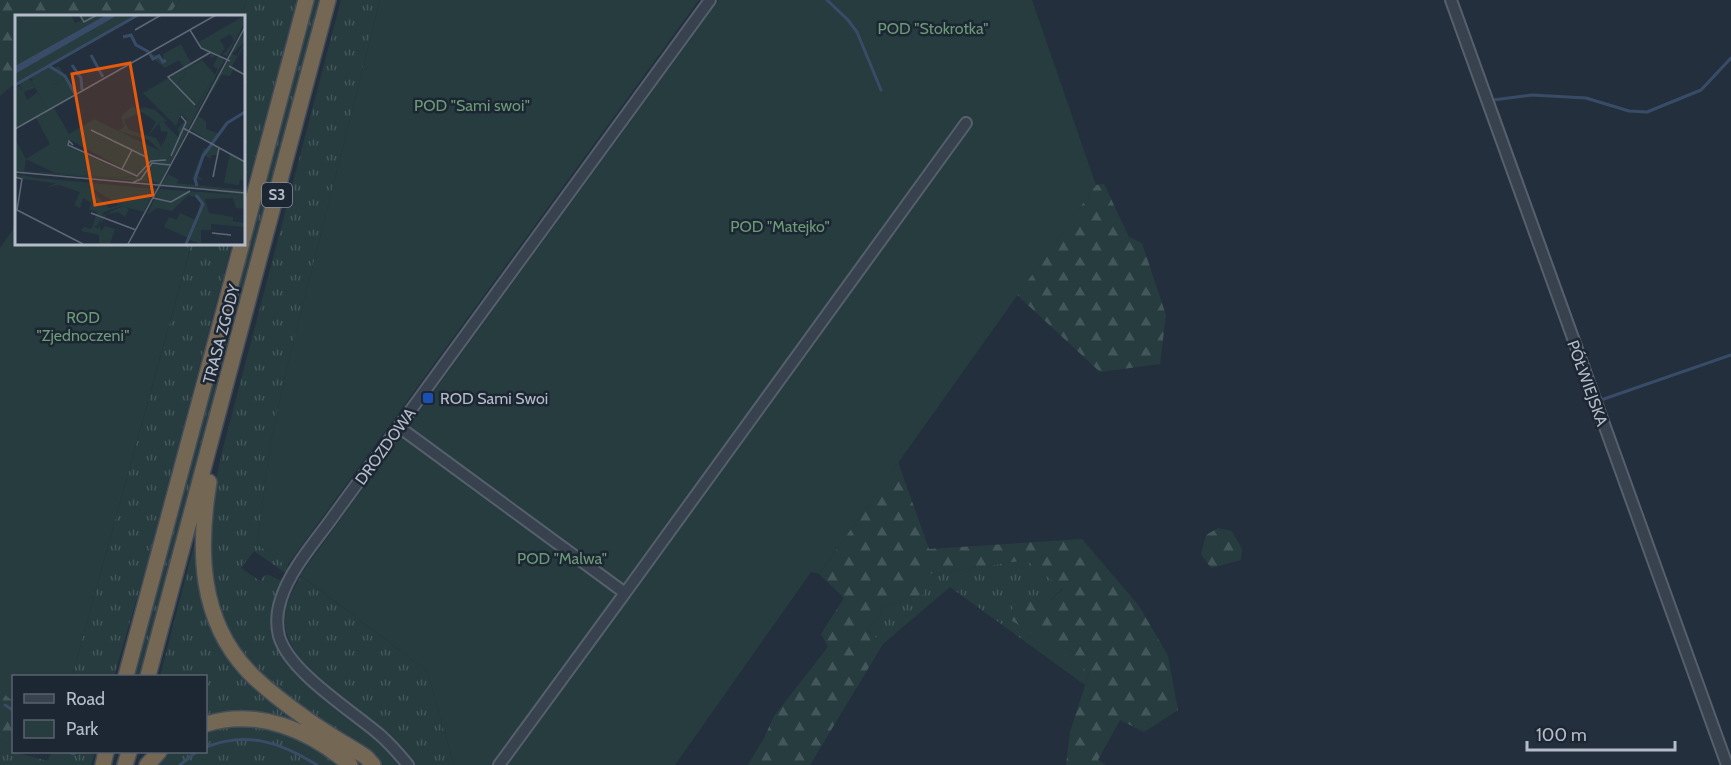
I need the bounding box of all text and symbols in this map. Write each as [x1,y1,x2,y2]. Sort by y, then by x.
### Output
inset map [15,15,244,244]
park label: POD "Stokrotka" [878,19,988,38]
park label: POD "Sami swoi" [414,96,530,115]
road number: S3 [262,183,292,207]
park label: POD "Matejko" [730,217,830,236]
street label: TRASA ZGODY [199,281,244,386]
park label: ROD "Zjednoczeni" [37,308,129,345]
street label: PÓŁWIEJSKA [1563,338,1612,429]
place label: ROD Sami Swoi [440,389,548,408]
marker: ROD Sami Swoi [421,391,435,405]
street label: DROZDOWA [351,404,420,488]
park label: POD "Malwa" [517,549,607,568]
legend [12,675,207,753]
text: Road [66,688,105,710]
scale bar [1527,714,1676,752]
text: Park [66,718,99,740]
text: 100 m [1536,724,1587,746]

